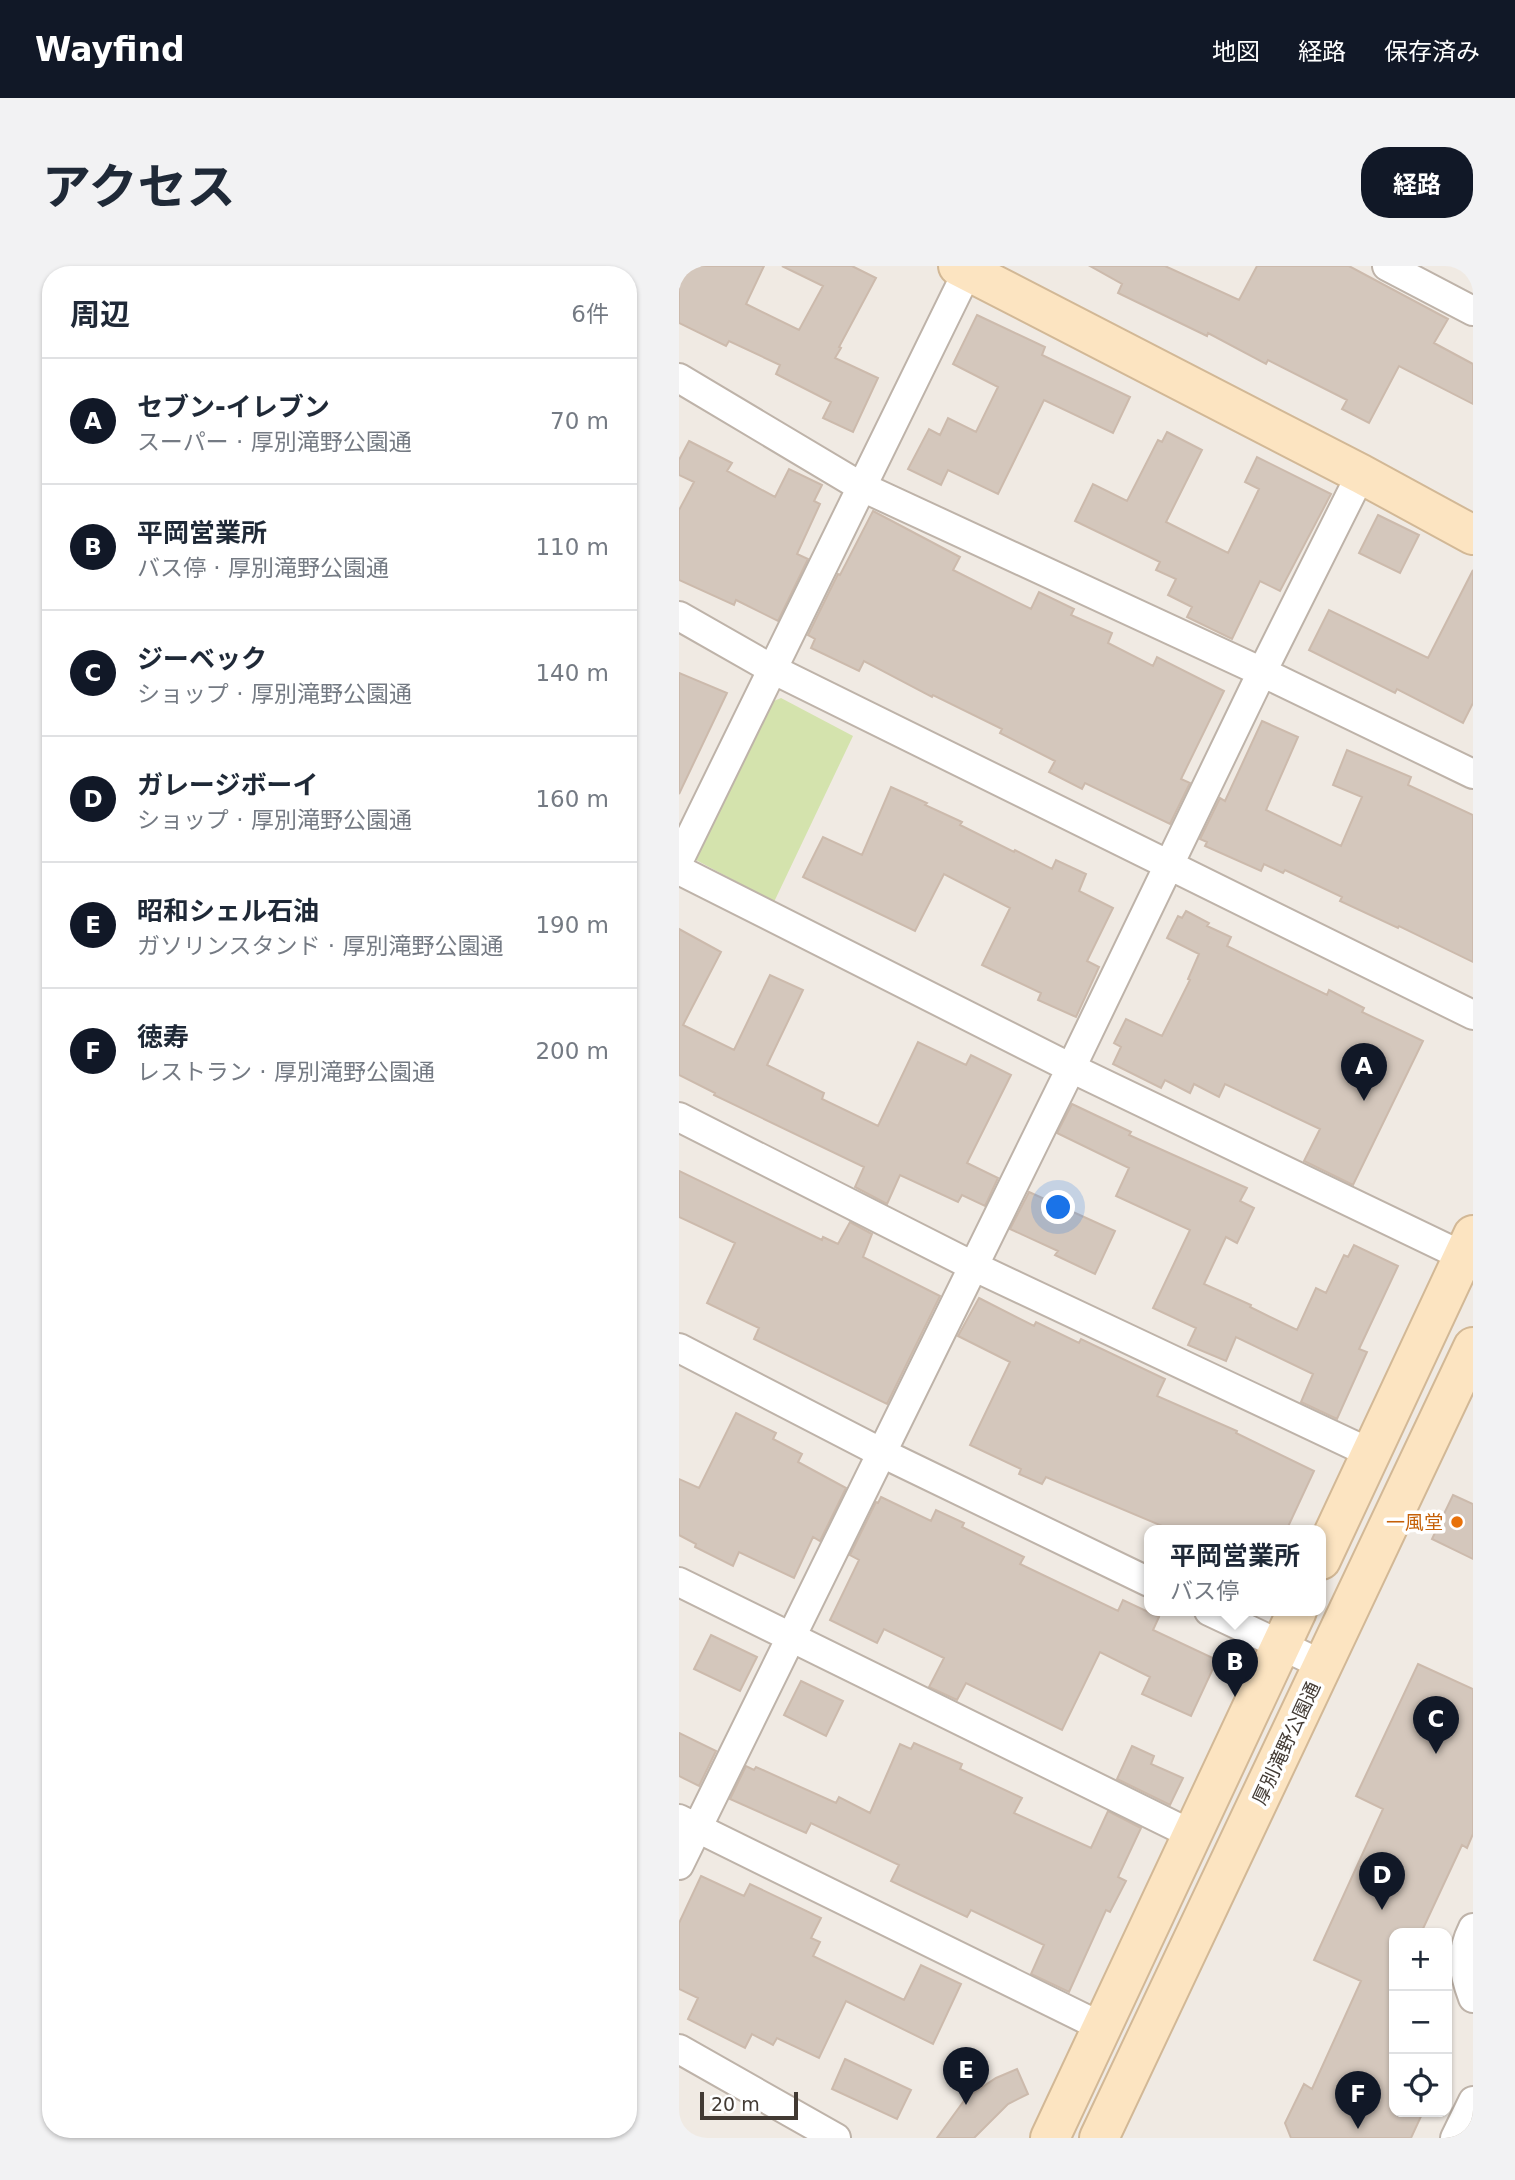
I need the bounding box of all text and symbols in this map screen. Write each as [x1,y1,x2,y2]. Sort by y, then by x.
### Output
text: Wayfind [35,30,185,69]
text: 地図 [1212,38,1260,66]
text: 経路 [1298,38,1346,66]
text: 保存済み [1384,38,1480,66]
button: 経路 [1361,147,1473,218]
text: アクセス [42,159,236,216]
text: 周辺 [70,297,130,332]
text: 6件 [571,301,609,327]
text: セブン-イレブン [137,392,330,422]
text: A [84,408,102,434]
text: 70 m [550,408,609,434]
text: スーパー · 厚別滝野公園通 [137,429,412,455]
text: 平岡営業所 [137,518,267,548]
text: B [84,534,102,560]
text: 110 m [535,534,609,560]
text: バス停 · 厚別滝野公園通 [137,555,389,581]
text: ジーベック [137,644,267,674]
text: C [85,660,101,686]
text: 140 m [535,660,609,686]
text: ショップ · 厚別滝野公園通 [137,681,412,707]
text: ガレージボーイ [137,770,318,800]
text: D [83,786,103,812]
text: 160 m [535,786,609,812]
text: ショップ · 厚別滝野公園通 [137,807,412,833]
text: 昭和シェル石油 [137,896,319,926]
text: E [85,912,101,938]
text: 190 m [535,912,609,938]
text: ガソリンスタンド · 厚別滝野公園通 [137,933,503,959]
text: 徳寿 [137,1022,189,1052]
text: F [85,1038,101,1064]
text: 200 m [535,1038,609,1064]
pin: A [1341,1043,1387,1101]
text: レストラン · 厚別滝野公園通 [137,1059,435,1085]
your location [1041,1190,1075,1224]
place label: 一風堂 [1386,1511,1443,1533]
marker: 一風堂 [1449,1514,1465,1530]
popup [1144,1525,1326,1616]
text: 平岡営業所 [1170,1541,1300,1571]
text: バス停 [1170,1578,1239,1604]
pin: B [1212,1639,1258,1697]
street label: 厚別滝野公園通 [1248,1678,1324,1808]
pin: C [1413,1696,1459,1754]
pin: D [1359,1852,1405,1910]
map controls [1389,1928,1452,2117]
button: + [1389,1928,1452,1991]
button: − [1389,1991,1452,2054]
pin: E [943,2047,989,2105]
button: locate [1389,2054,1452,2117]
pin: F [1335,2071,1381,2129]
scale bar [700,2089,798,2121]
text: 20 m [711,2093,760,2115]

